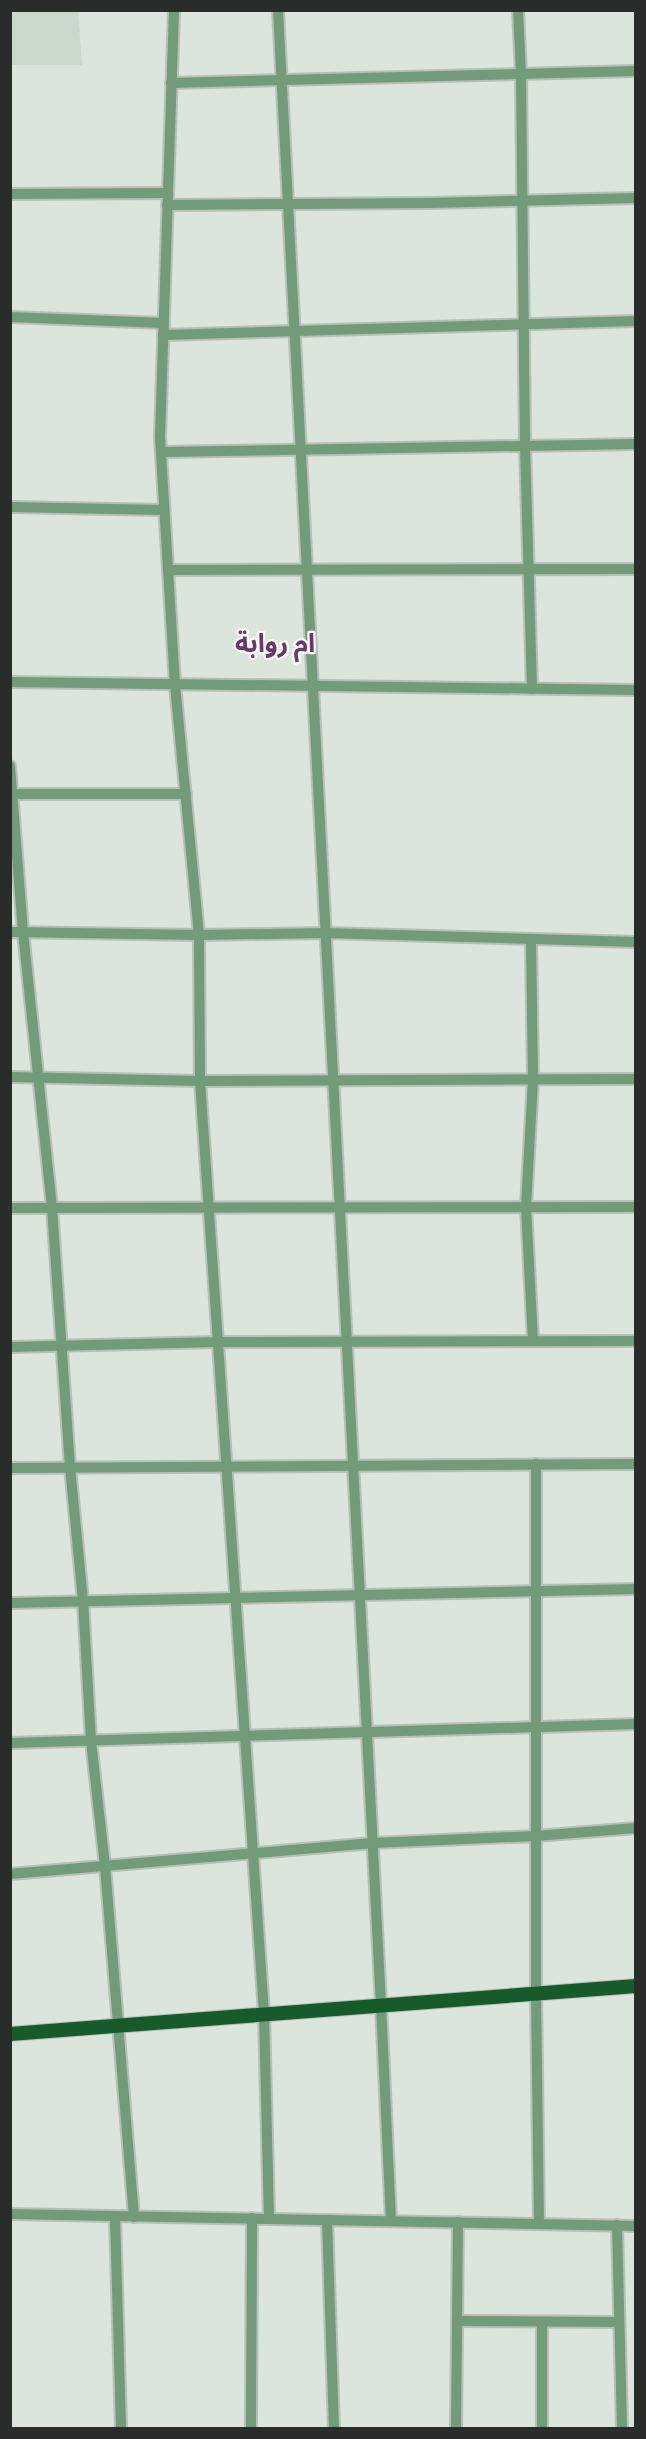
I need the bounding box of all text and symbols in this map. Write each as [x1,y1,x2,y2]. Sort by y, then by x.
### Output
district label: ام روابة [235,626,315,663]

